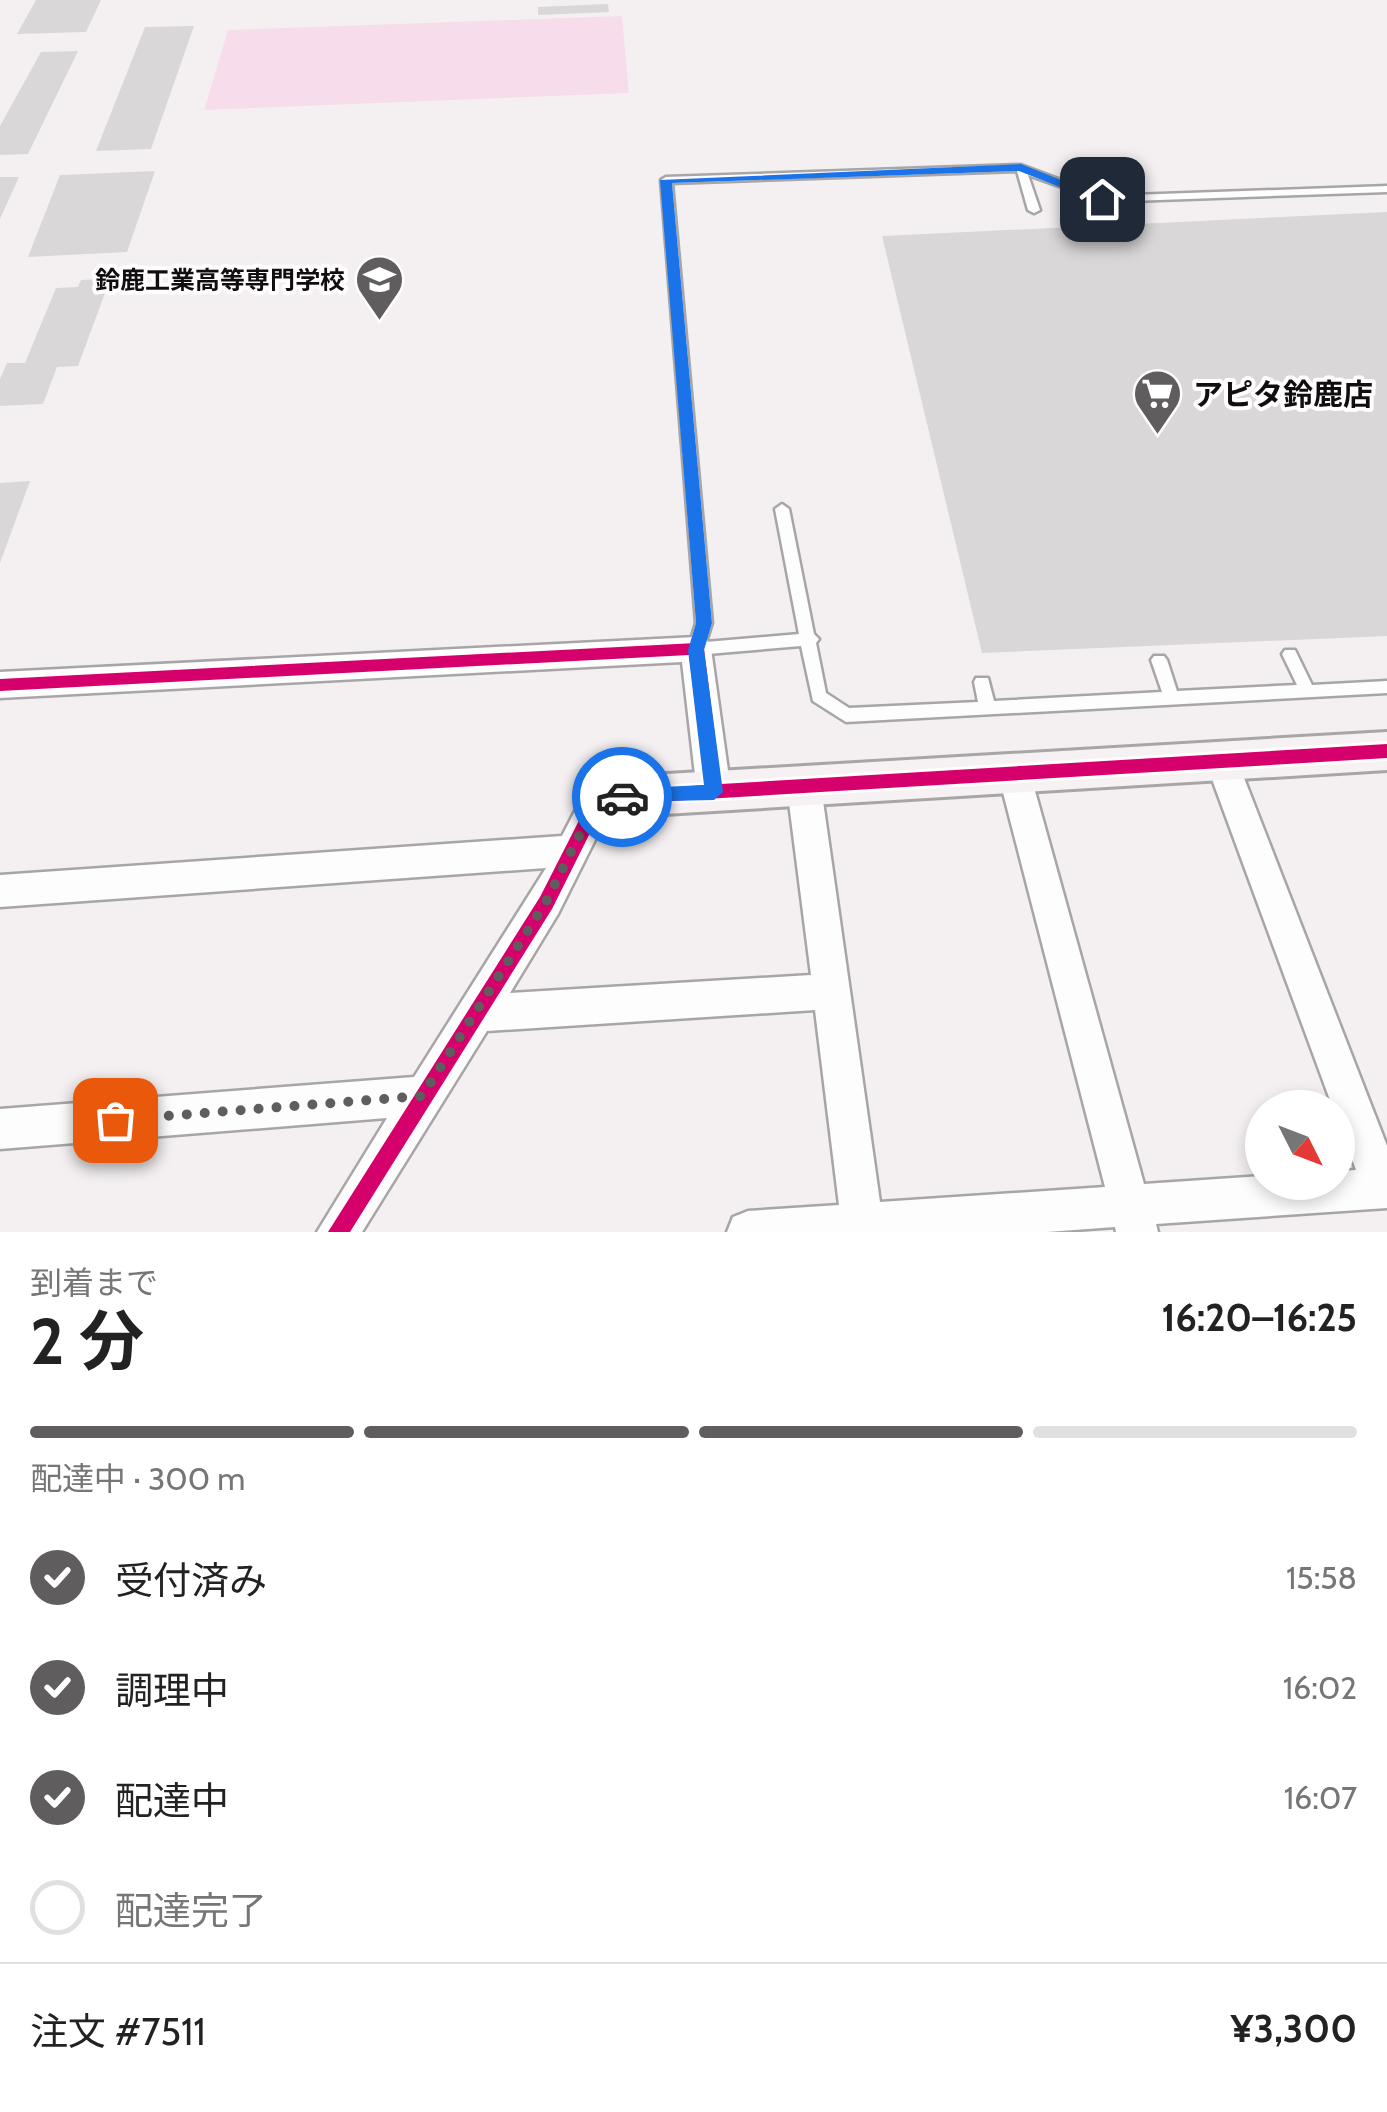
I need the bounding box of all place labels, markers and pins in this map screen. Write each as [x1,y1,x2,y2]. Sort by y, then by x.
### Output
pin [1060,157,1145,242]
school or university icon: 鈴鹿工業高等専門学校 [354,254,406,322]
place label: 鈴鹿工業高等専門学校 [95,265,345,295]
supermarket icon: アピタ鈴鹿店 [1132,368,1184,436]
place label: アピタ鈴鹿店 [1193,376,1373,413]
pin [73,1078,158,1163]

